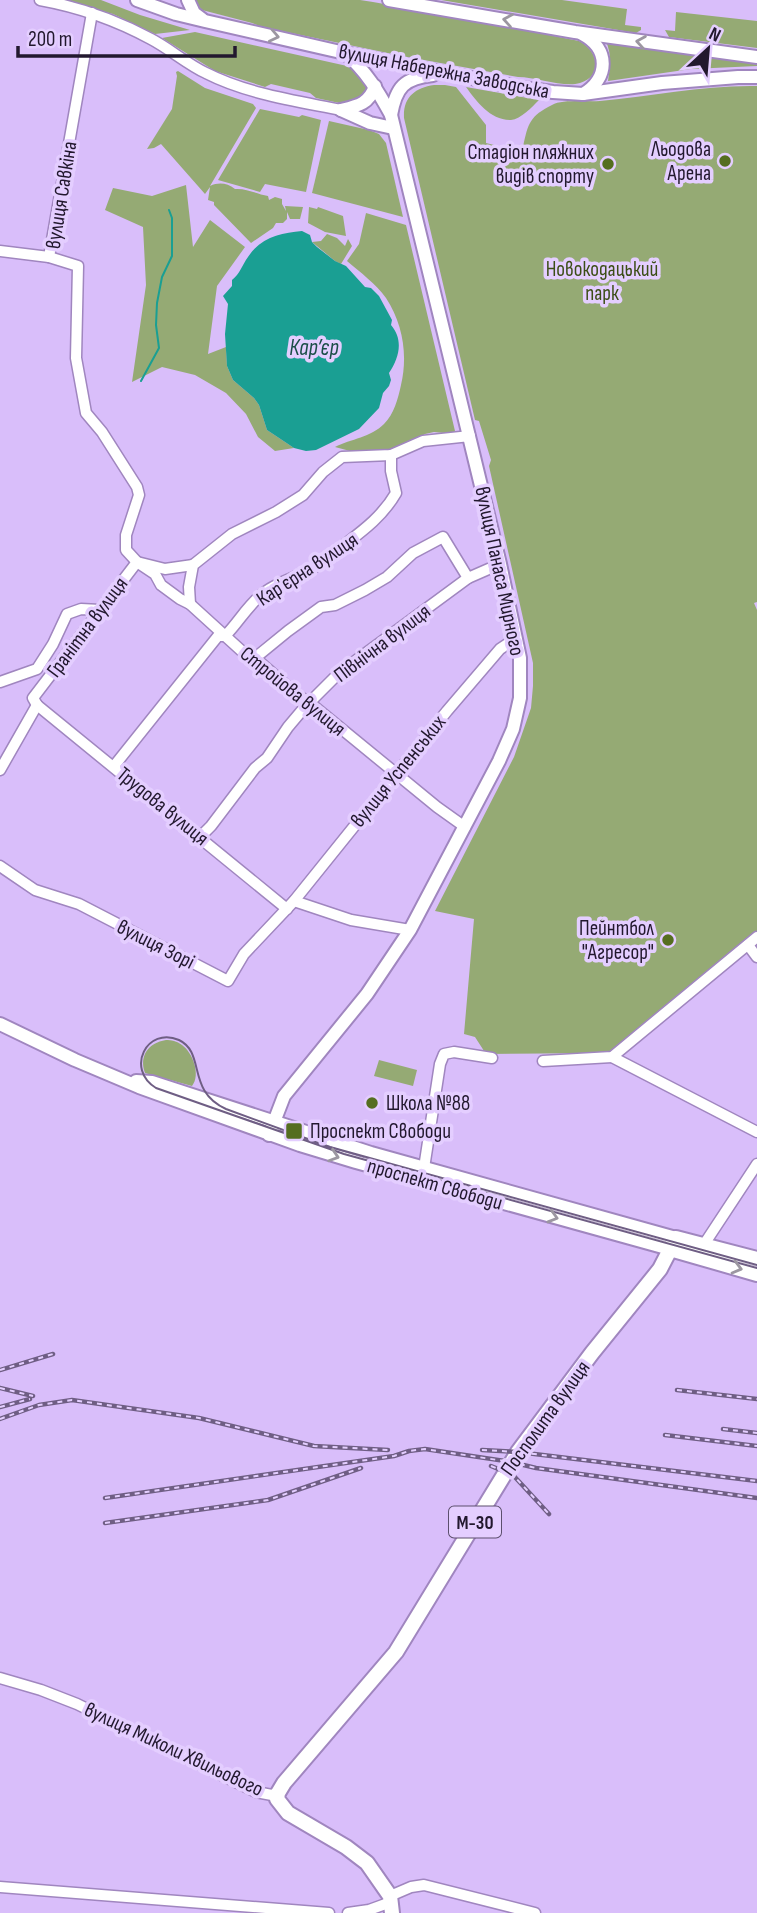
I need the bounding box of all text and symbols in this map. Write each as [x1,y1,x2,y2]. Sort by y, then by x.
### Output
one-way arrow [502,13,514,28]
scale bar [18,14,234,58]
north arrow [673,14,743,84]
text: N [705,23,724,48]
text: 200 m [28,27,72,52]
one-way arrow [267,28,279,43]
one-way arrow [635,34,647,49]
street label: вулиця Набережна Заводська [337,39,551,104]
place label: Льодова Арена [650,137,711,186]
street label: вулиця Савкіна [41,140,82,251]
place label: Стадіон пляжних видів спорту [468,140,594,189]
marker: Льодова Арена [717,153,733,169]
marker: Стадіон пляжних видів спорту [600,156,616,172]
park label: Новокодацький парк [546,257,658,306]
water label: Кар’єр [289,334,339,362]
street label: вулиця Панаса Мирного [469,484,530,658]
street label: Карʼєрна вулиця [252,527,363,612]
street label: Гранітна вулиця [42,572,133,682]
street label: Північна вулиця [329,599,436,688]
street label: Стройова вулиця [235,641,350,742]
street label: вулиця Успенських [346,710,451,832]
street label: Трудова вулиця [112,762,214,851]
street label: вулиця Зорі [113,914,199,975]
place label: Пейнтбол "Агресор" [579,916,655,965]
marker: Пейнтбол "Агресор" [660,932,676,948]
place label: Школа №88 [386,1091,470,1116]
marker: Школа №88 [364,1095,380,1111]
place label: Проспект Свободи [310,1119,451,1144]
marker: Проспект Свободи [284,1121,304,1141]
one-way arrow [328,1147,340,1162]
street label: проспект Свободи [364,1153,505,1216]
one-way arrow [547,1209,559,1224]
one-way arrow [731,1260,743,1274]
street label: Посполита вулиця [495,1356,596,1481]
road number: М-30 [449,1506,501,1538]
street label: вулиця Миколи Хвильового [80,1697,267,1802]

